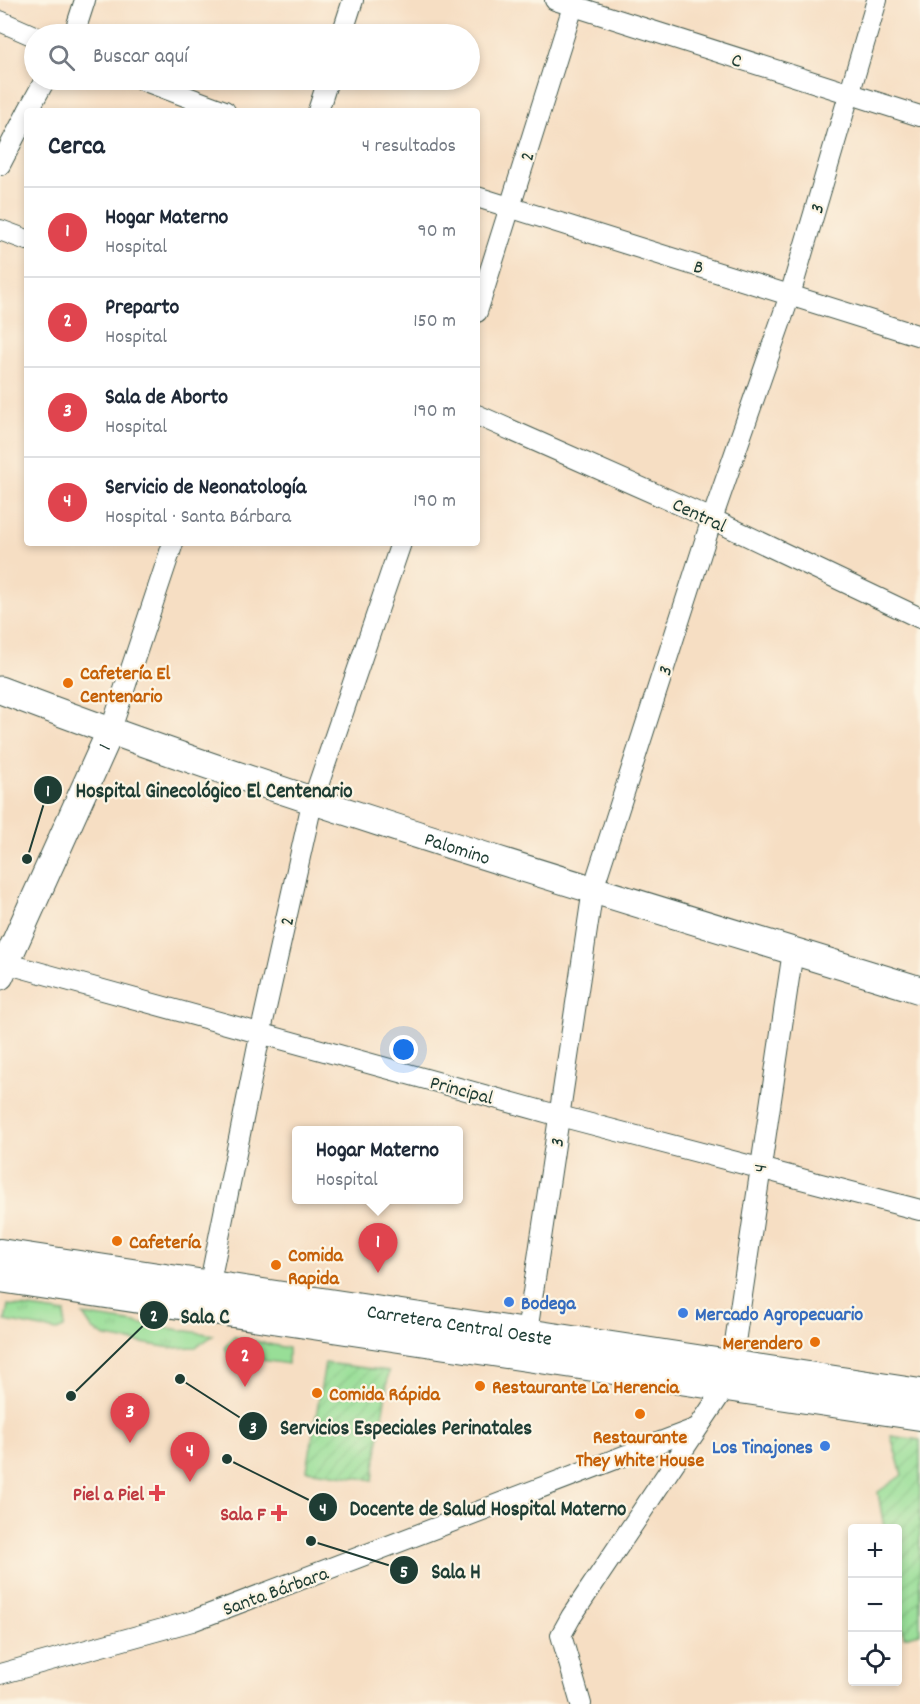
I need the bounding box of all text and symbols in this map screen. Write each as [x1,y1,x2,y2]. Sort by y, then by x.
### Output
search box [24,24,480,90]
icon: search [45,41,78,74]
text: Buscar aquí [93,42,188,73]
street label: C [727,47,745,77]
text: Cerca [48,129,105,166]
text: 4 resultados [362,133,456,161]
street label: 2 [514,149,544,165]
street label: 3 [804,201,834,217]
text: Hogar Materno [105,203,228,234]
text: 1 [65,218,70,246]
text: 90 m [418,218,456,246]
text: Hospital [105,234,167,262]
street label: B [689,254,707,284]
text: Preparto [105,293,179,324]
text: 2 [63,308,72,336]
text: 150 m [413,308,456,336]
text: Hospital [105,324,167,352]
text: Sala de Aborto [105,383,228,414]
text: 3 [63,398,72,426]
text: 190 m [413,398,456,426]
text: Hospital [105,414,167,442]
text: Servicio de Neonatología [105,473,306,504]
text: 4 [63,488,72,516]
text: 190 m [413,488,456,516]
street label: Central [667,492,731,542]
text: Hospital · Santa Bárbara [105,504,291,532]
place label: Cafetería El Centenario [80,661,170,712]
street label: 3 [652,662,682,679]
marker: Cafetería El Centenario [61,676,75,690]
street label: 1 [93,740,120,755]
callout: Hospital Ginecológico El Centenario [33,770,365,809]
text: Hospital Ginecológico El Centenario [75,778,353,808]
text: 1 [46,780,50,805]
street label: Palomino [420,827,493,874]
street label: 2 [274,914,304,929]
your location [389,1035,418,1064]
street label: Principal [426,1070,496,1114]
popup [292,1126,463,1204]
text: Hogar Materno [316,1136,439,1167]
street label: 3 [544,1136,573,1149]
street label: 4 [748,1162,776,1174]
text: Hospital [316,1167,378,1195]
pin: 1 [358,1224,398,1273]
place label: Cafetería [129,1230,201,1258]
marker: Cafetería [110,1234,124,1248]
place label: Comida Rapida [288,1243,344,1294]
marker: Comida Rapida [269,1258,283,1272]
place label: Bodega [521,1291,576,1319]
marker: Bodega [502,1295,516,1309]
callout: Sala C [139,1296,242,1335]
street label: Carretera Central Oeste [365,1299,554,1355]
place label: Mercado Agropecuario [695,1302,863,1330]
text: Sala C [180,1304,230,1334]
text: 2 [150,1305,158,1330]
marker: Mercado Agropecuario [676,1306,690,1320]
place label: Merendero [723,1331,803,1359]
marker: Merendero [808,1335,822,1349]
pin: 2 [226,1338,264,1387]
place label: Restaurante La Herencia [492,1375,679,1403]
marker: Restaurante La Herencia [473,1379,487,1393]
place label: Comida Rápida [329,1382,440,1410]
marker: Comida Rápida [310,1386,324,1400]
pin: 3 [110,1394,150,1443]
callout: Servicios Especiales Perinatales [238,1407,544,1446]
marker: Restaurante They White House [633,1407,647,1421]
text: Servicios Especiales Perinatales [280,1415,532,1445]
text: 3 [249,1417,257,1442]
place label: Restaurante They White House [576,1425,705,1476]
pin: 4 [170,1432,210,1482]
place label: Los Tinajones [712,1435,813,1463]
marker: Los Tinajones [818,1439,832,1453]
place label: Piel a Piel [73,1482,144,1510]
marker: Piel a Piel [148,1484,166,1502]
callout: Docente de Salud Hospital Materno [308,1488,639,1527]
text: Docente de Salud Hospital Materno [350,1496,626,1526]
text: 4 [319,1498,327,1523]
place label: Sala F [220,1502,267,1530]
marker: Sala F [270,1504,288,1522]
map controls [848,1524,902,1686]
button: + [848,1524,902,1578]
callout: Sala H [389,1551,493,1590]
text: Sala H [431,1559,481,1589]
street label: Santa Bárbara [219,1561,333,1625]
text: 5 [400,1561,408,1586]
button: − [848,1578,902,1632]
button: locate [848,1632,902,1686]

